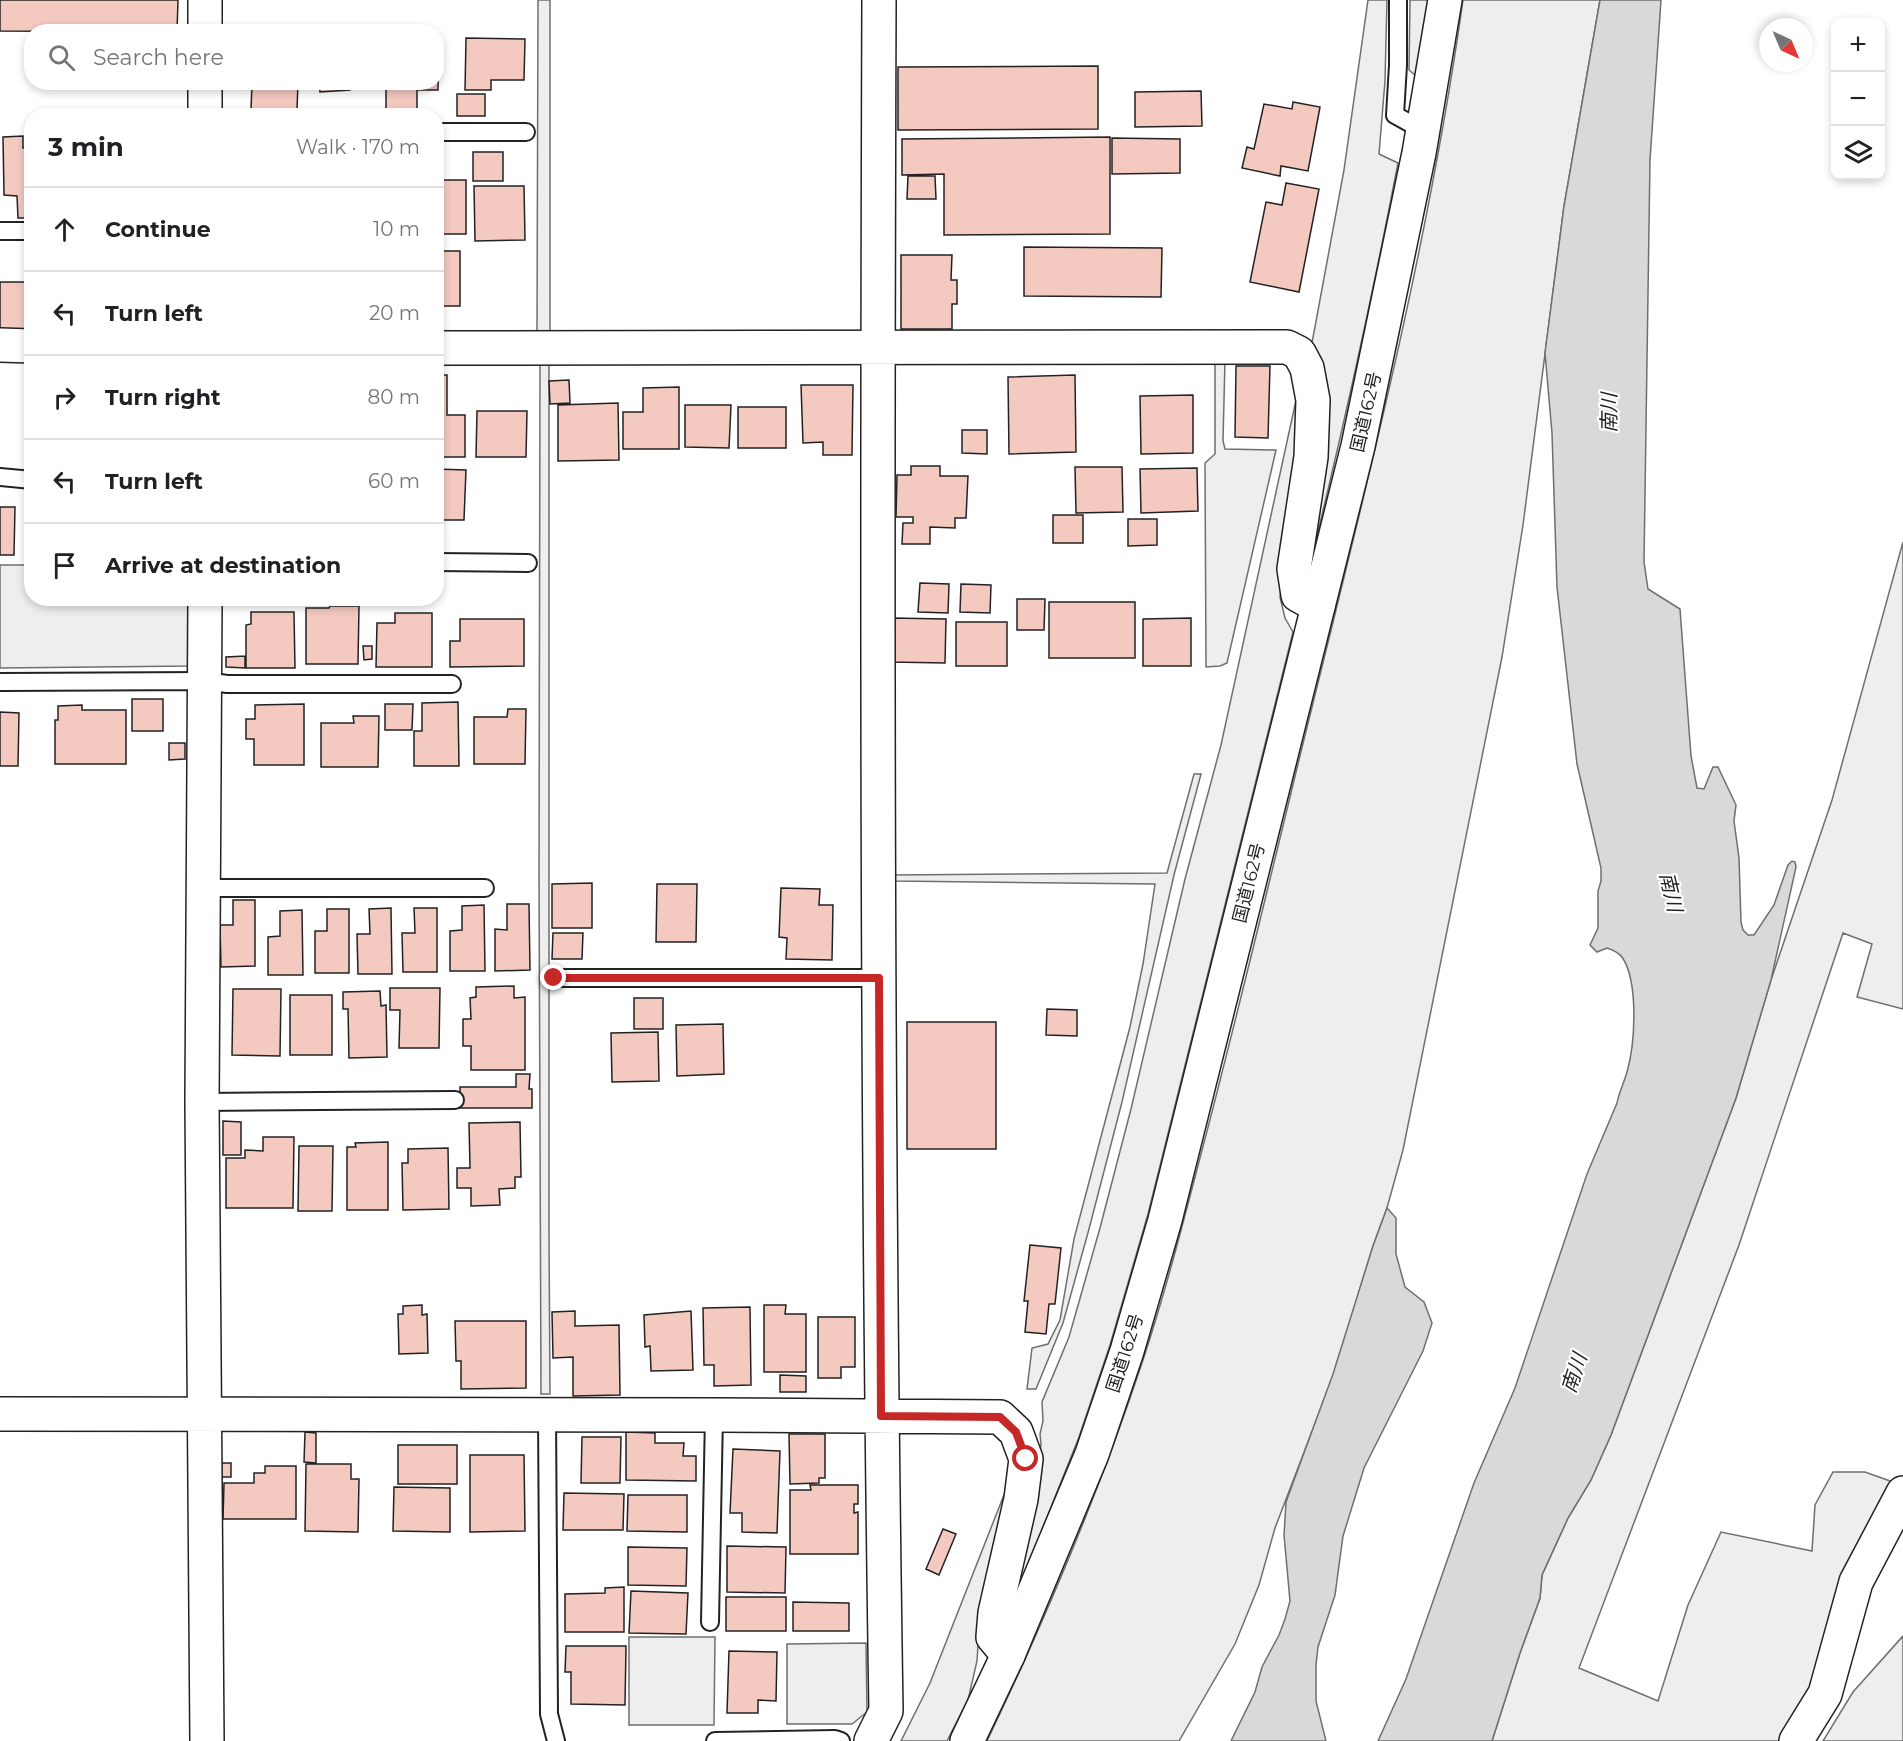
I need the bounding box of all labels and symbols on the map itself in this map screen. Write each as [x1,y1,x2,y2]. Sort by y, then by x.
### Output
north arrow [1759,18,1813,72]
street label: 国道162号 [1346,370,1386,454]
water label: 南川 [1597,391,1621,433]
street label: 国道162号 [1228,841,1270,925]
water label: 南川 [1655,870,1688,916]
route end [540,964,566,990]
street label: 国道162号 [1102,1311,1148,1395]
water label: 南川 [1556,1348,1592,1396]
route start [1012,1445,1038,1471]

